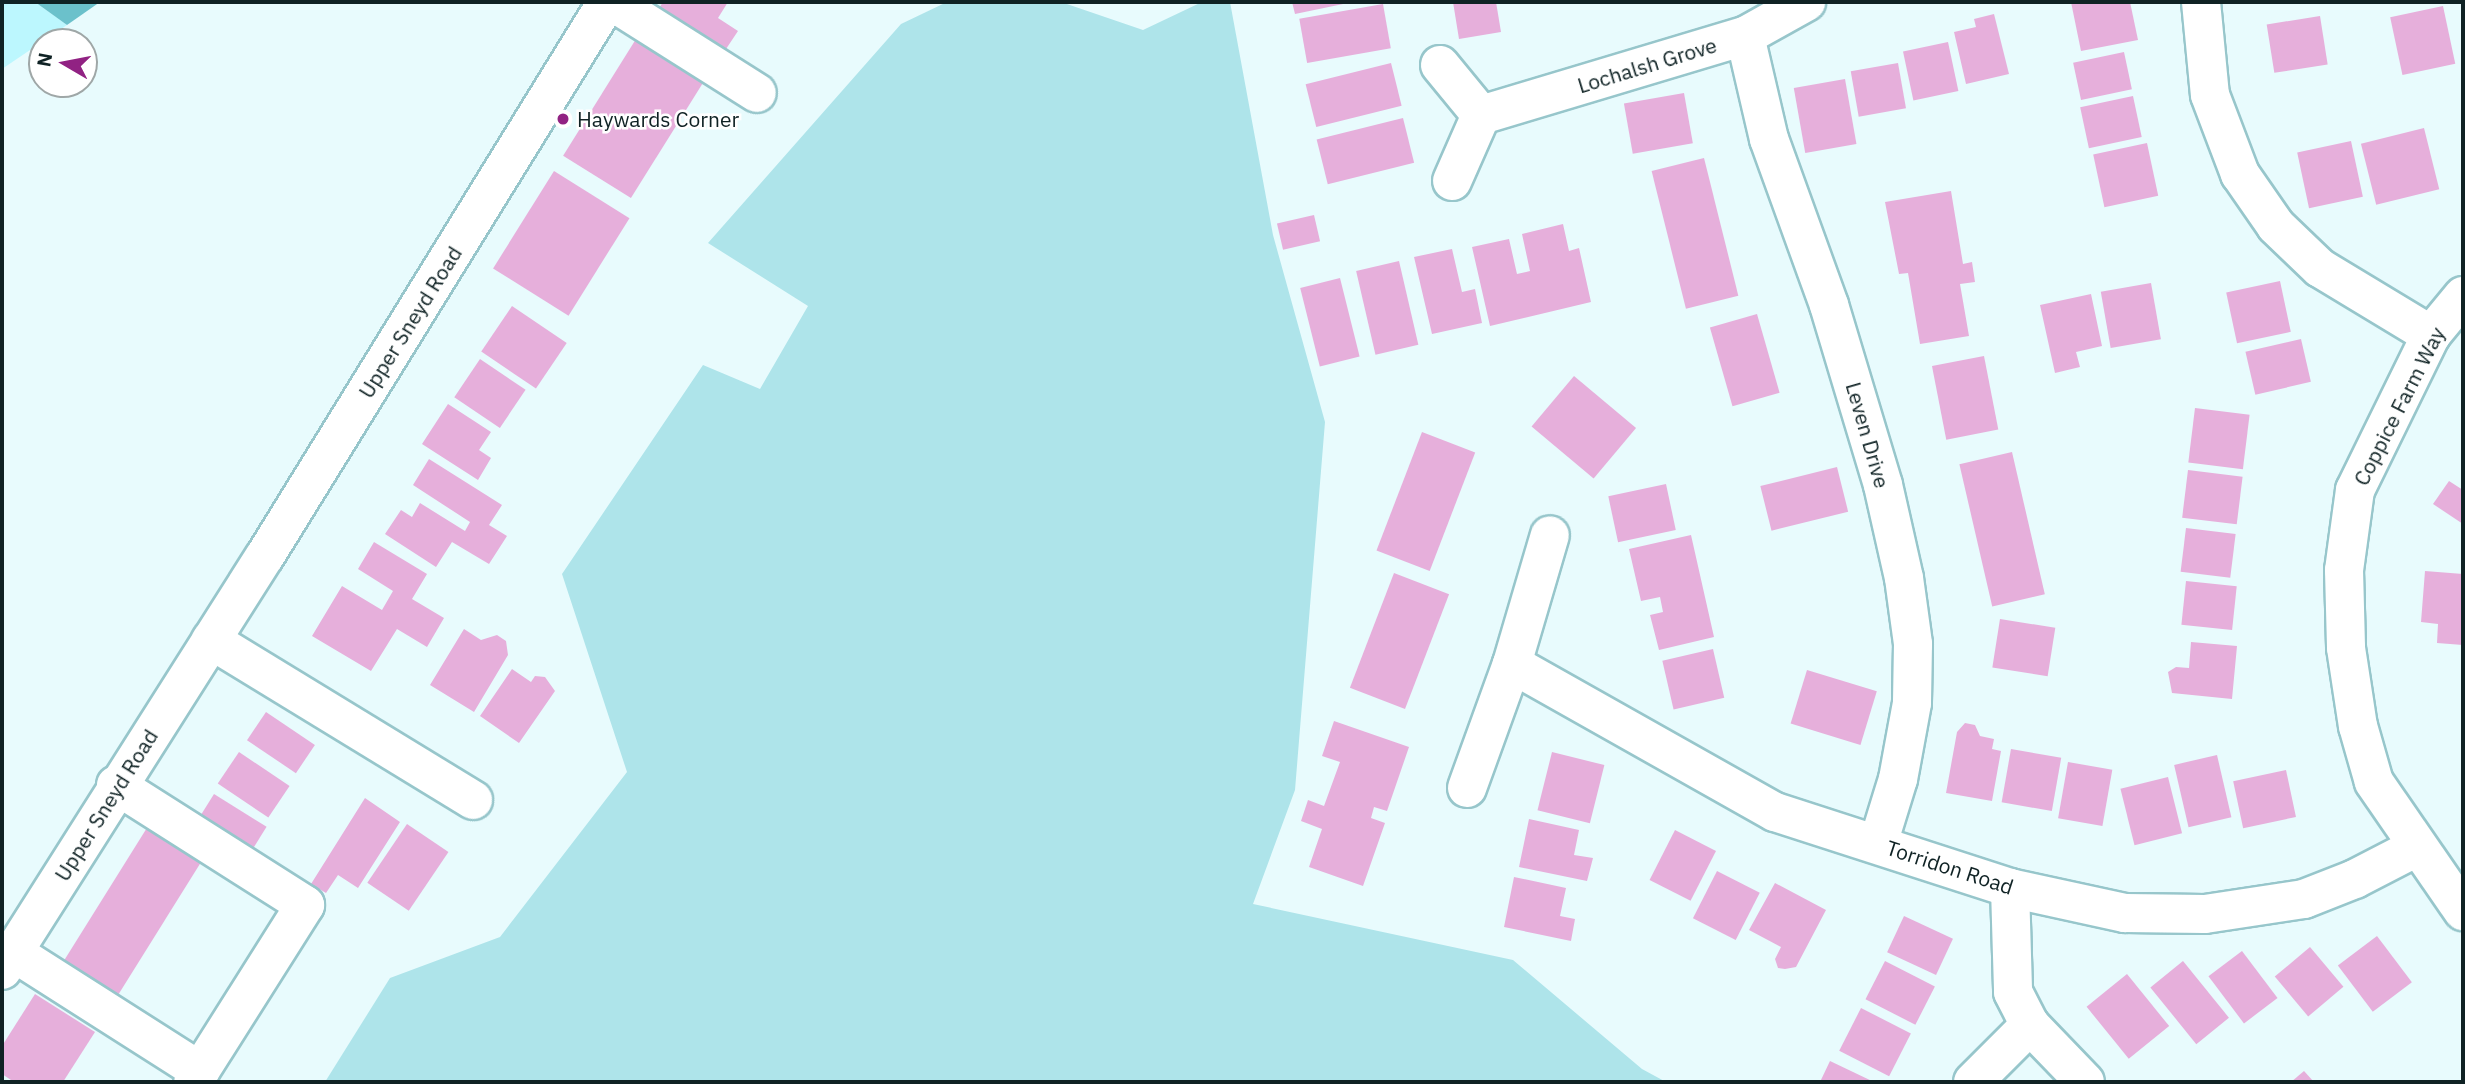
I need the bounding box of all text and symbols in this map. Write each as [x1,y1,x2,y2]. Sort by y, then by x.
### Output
north arrow [28,28,98,98]
street label: Lochalsh Grove [1574,32,1720,98]
text: N [31,51,57,69]
place label: Haywards Corner [577,106,739,132]
marker: Haywards Corner [555,111,571,127]
street label: Upper Sneyd Road [353,241,467,403]
street label: Coppice Farm Way [2348,323,2450,489]
street label: Leven Drive [1841,379,1895,491]
street label: Upper Sneyd Road [49,724,163,886]
street label: Torridon Road [1883,835,2017,899]

